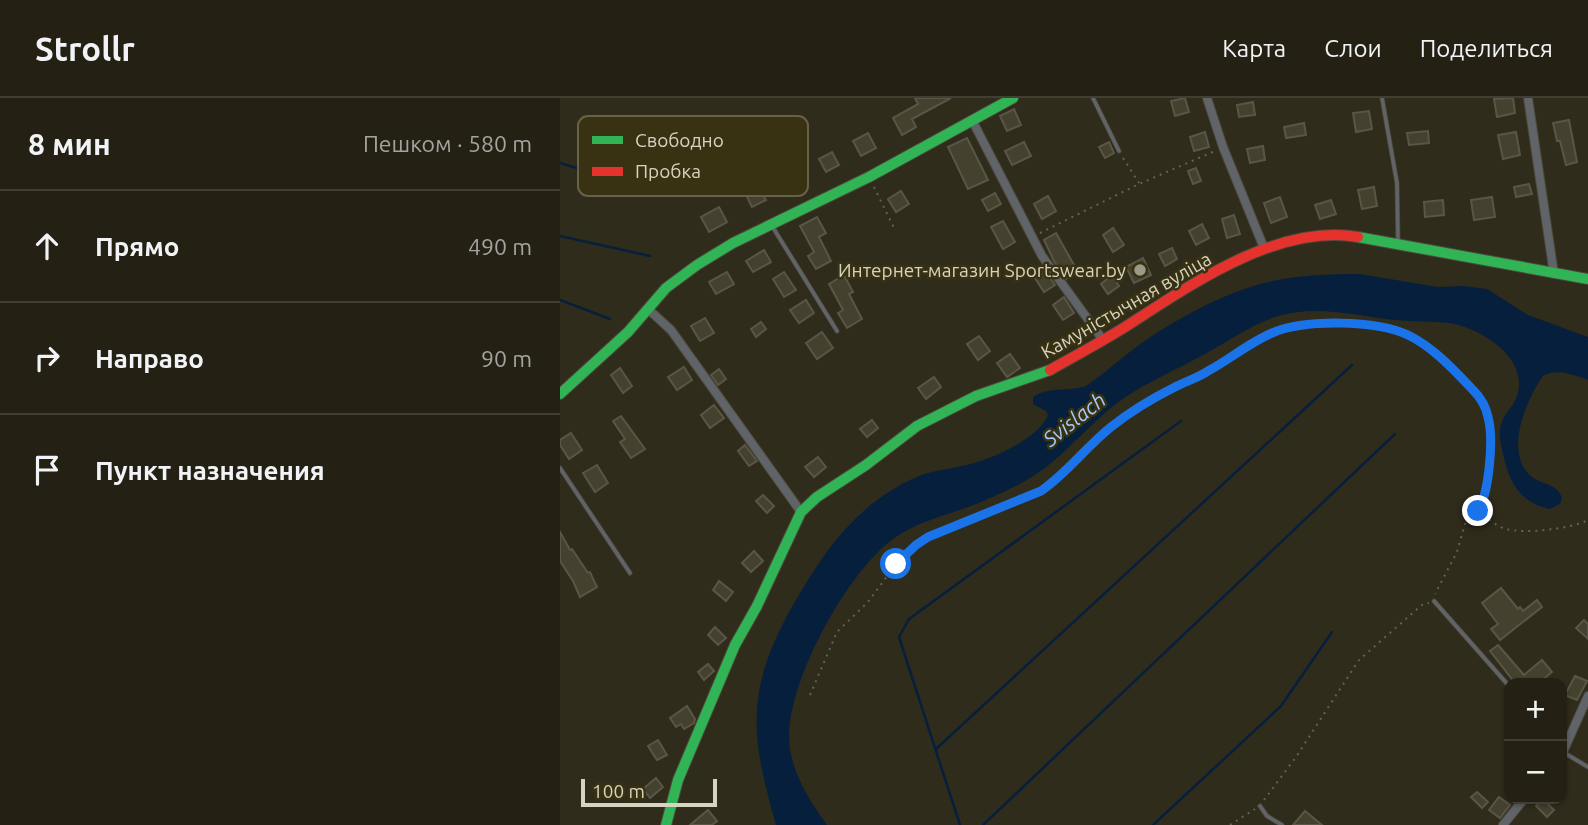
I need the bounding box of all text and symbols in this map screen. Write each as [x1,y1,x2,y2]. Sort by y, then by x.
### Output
text: Strollr [35,30,135,67]
text: Карта [1222,35,1286,62]
text: Слои [1324,35,1382,62]
text: Поделиться [1420,35,1553,62]
legend [578,116,808,196]
text: 8 мин [28,127,111,161]
text: Свободно [635,129,724,151]
text: Пешком · 580 m [363,131,532,156]
text: Пробка [635,160,701,182]
icon: ahead [28,227,66,265]
text: Прямо [95,232,179,261]
text: 490 m [468,234,532,259]
street label: Камуністычная вуліца [1037,247,1215,363]
place label: Интернет-магазин Sportswear.by [838,259,1126,281]
marker: Интернет-магазин Sportswear.by [1132,262,1148,278]
icon: right [28,339,66,377]
text: Направо [95,344,204,373]
text: 90 m [481,346,532,371]
water label: Svislach [1037,387,1110,451]
icon: arrive [28,451,66,489]
text: Пункт назначения [95,456,325,485]
route end [1462,495,1493,526]
route start [880,548,911,579]
map controls [1504,678,1567,804]
button: + [1504,678,1567,741]
button: − [1504,741,1567,804]
scale bar [581,776,718,808]
text: 100 m [592,780,645,802]

